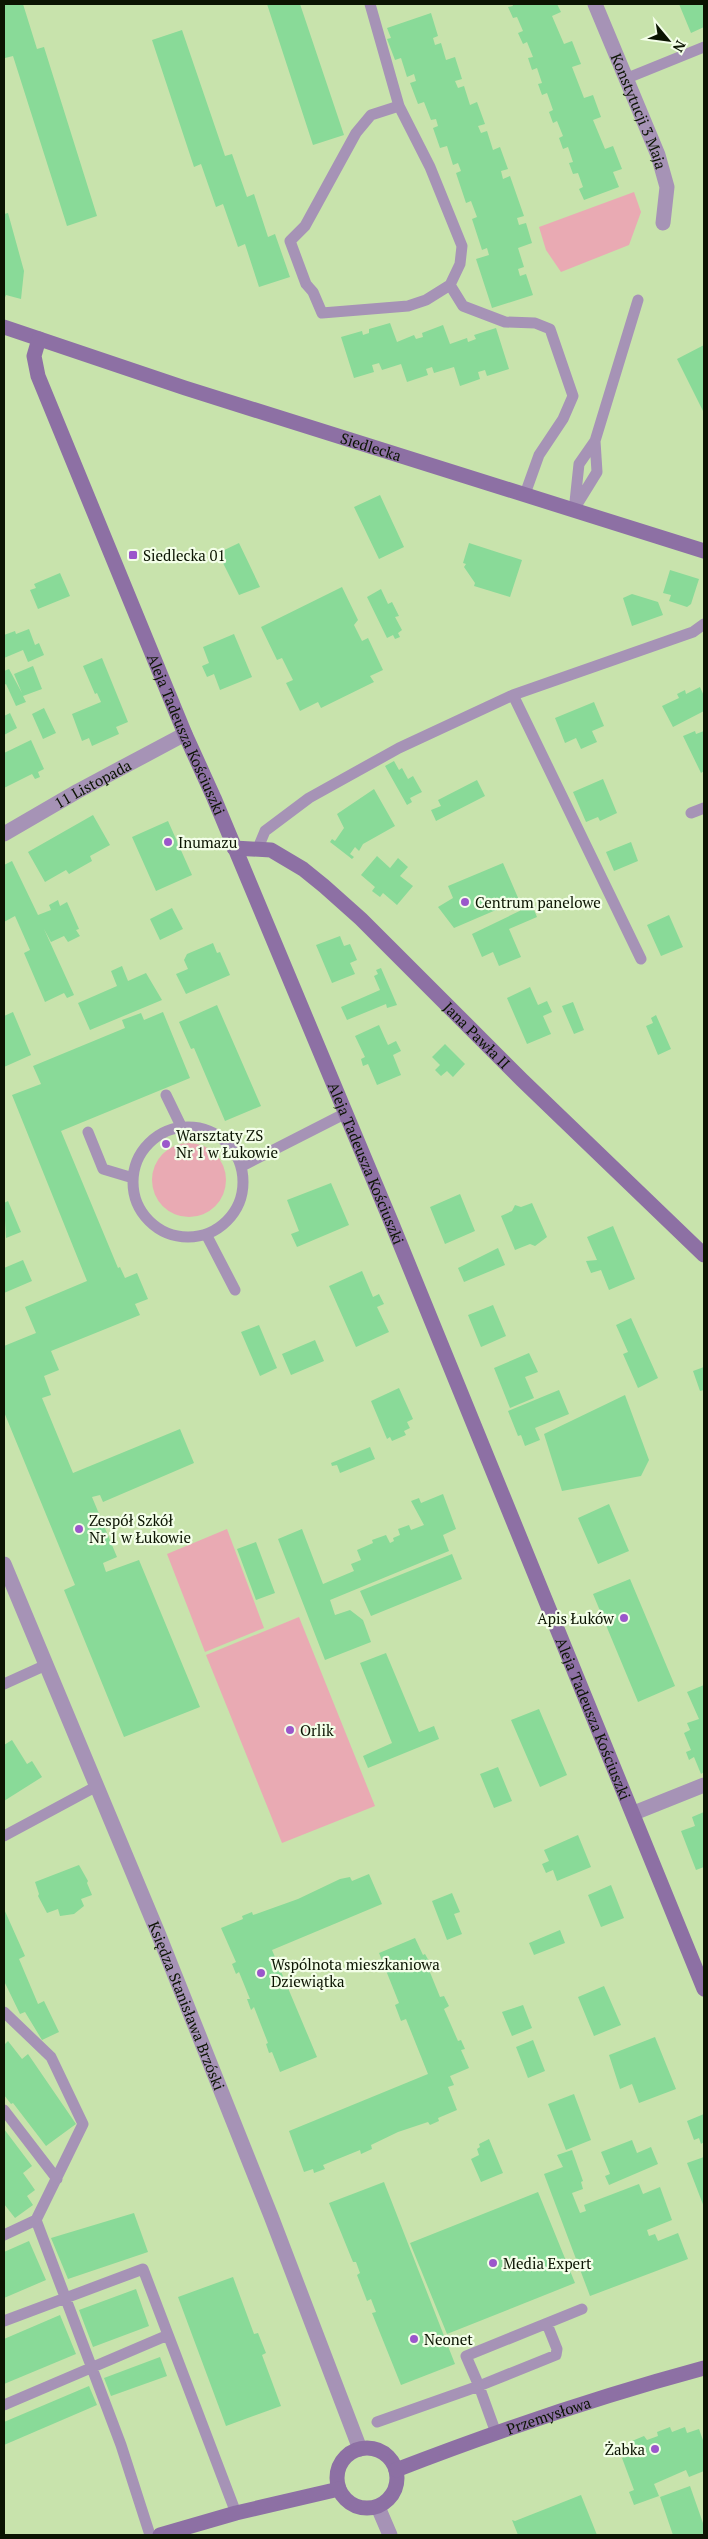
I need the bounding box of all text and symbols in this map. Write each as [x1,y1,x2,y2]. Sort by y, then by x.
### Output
north arrow [643,15,693,65]
text: N [669,37,691,56]
street label: Konstytucji 3 Maja [607,50,672,172]
street label: Siedlecka [338,427,404,466]
place label: Siedlecka 01 [143,545,225,565]
marker: Siedlecka 01 [127,549,139,561]
street label: Aleja Tadeusza Kościuszki [143,651,230,818]
street label: 11 Listopada [51,754,135,813]
place label: Inumazu [178,832,238,852]
marker: Inumazu [162,836,174,848]
place label: Centrum panelowe [475,892,601,912]
marker: Centrum panelowe [459,896,471,908]
street label: Jana Pawła II [439,997,515,1073]
street label: Aleja Tadeusza Kościuszki [324,1079,409,1247]
place label: Warsztaty ZS Nr 1 w Łukowie [176,1125,278,1162]
marker: Warsztaty ZS Nr 1 w Łukowie [160,1138,172,1150]
place label: Zespół Szkół Nr 1 w Łukowie [89,1510,191,1547]
marker: Zespół Szkół Nr 1 w Łukowie [73,1523,85,1535]
place label: Apis Łuków [537,1608,615,1628]
marker: Apis Łuków [618,1612,630,1624]
street label: Aleja Tadeusza Kościuszki [552,1634,636,1803]
place label: Orlik [300,1720,334,1740]
marker: Orlik [284,1724,296,1736]
street label: Księdza Stanisława Brzóski [144,1918,230,2093]
place label: Wspólnota mieszkaniowa Dziewiątka [271,1954,440,1991]
marker: Wspólnota mieszkaniowa Dziewiątka [255,1967,267,1979]
place label: Media Expert [503,2253,592,2273]
marker: Media Expert [487,2257,499,2269]
place label: Neonet [424,2329,473,2349]
marker: Neonet [408,2333,420,2345]
street label: Przemysłowa [503,2392,594,2439]
place label: Żabka [605,2439,645,2459]
marker: Żabka [649,2443,661,2455]

